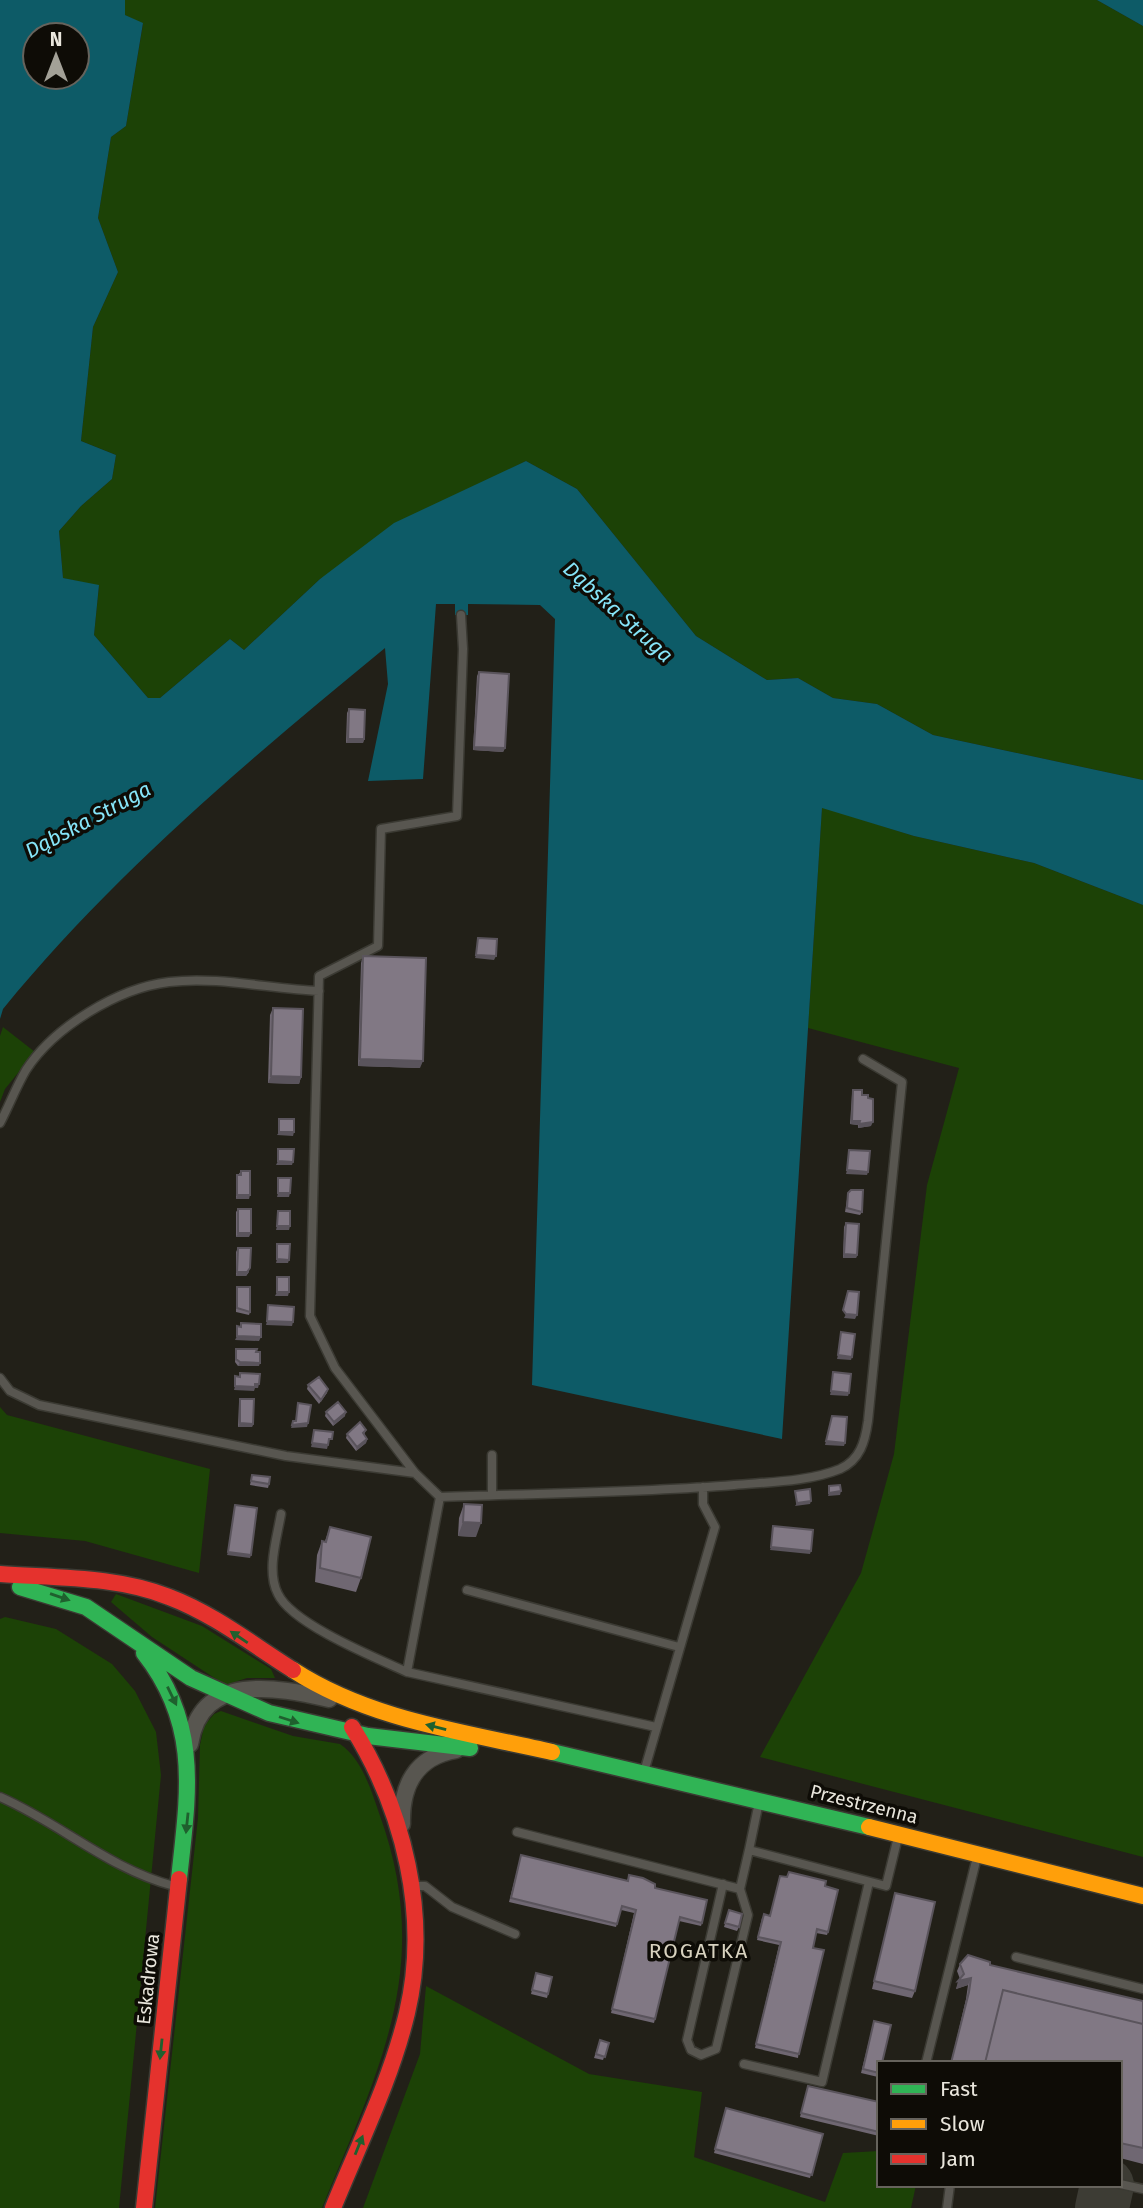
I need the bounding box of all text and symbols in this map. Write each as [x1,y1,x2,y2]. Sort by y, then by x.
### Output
north arrow [21,21,91,91]
text: N [50,28,62,51]
water label: Dąbska Struga [558,556,678,668]
water label: Dąbska Struga [21,776,155,864]
one-way arrow [49,1592,70,1603]
one-way arrow [230,1630,249,1643]
one-way arrow [167,1686,178,1706]
one-way arrow [278,1715,299,1726]
one-way arrow [425,1721,447,1732]
street label: Przestrzenna [808,1779,920,1829]
one-way arrow [181,1812,192,1834]
street label: Eskadrowa [132,1932,164,2026]
district label: ROGATKA [649,1938,749,1964]
one-way arrow [156,2038,167,2060]
legend [877,2061,1122,2187]
text: Fast [940,2076,978,2102]
text: Slow [940,2111,985,2137]
one-way arrow [353,2134,364,2155]
text: Jam [940,2146,976,2172]

